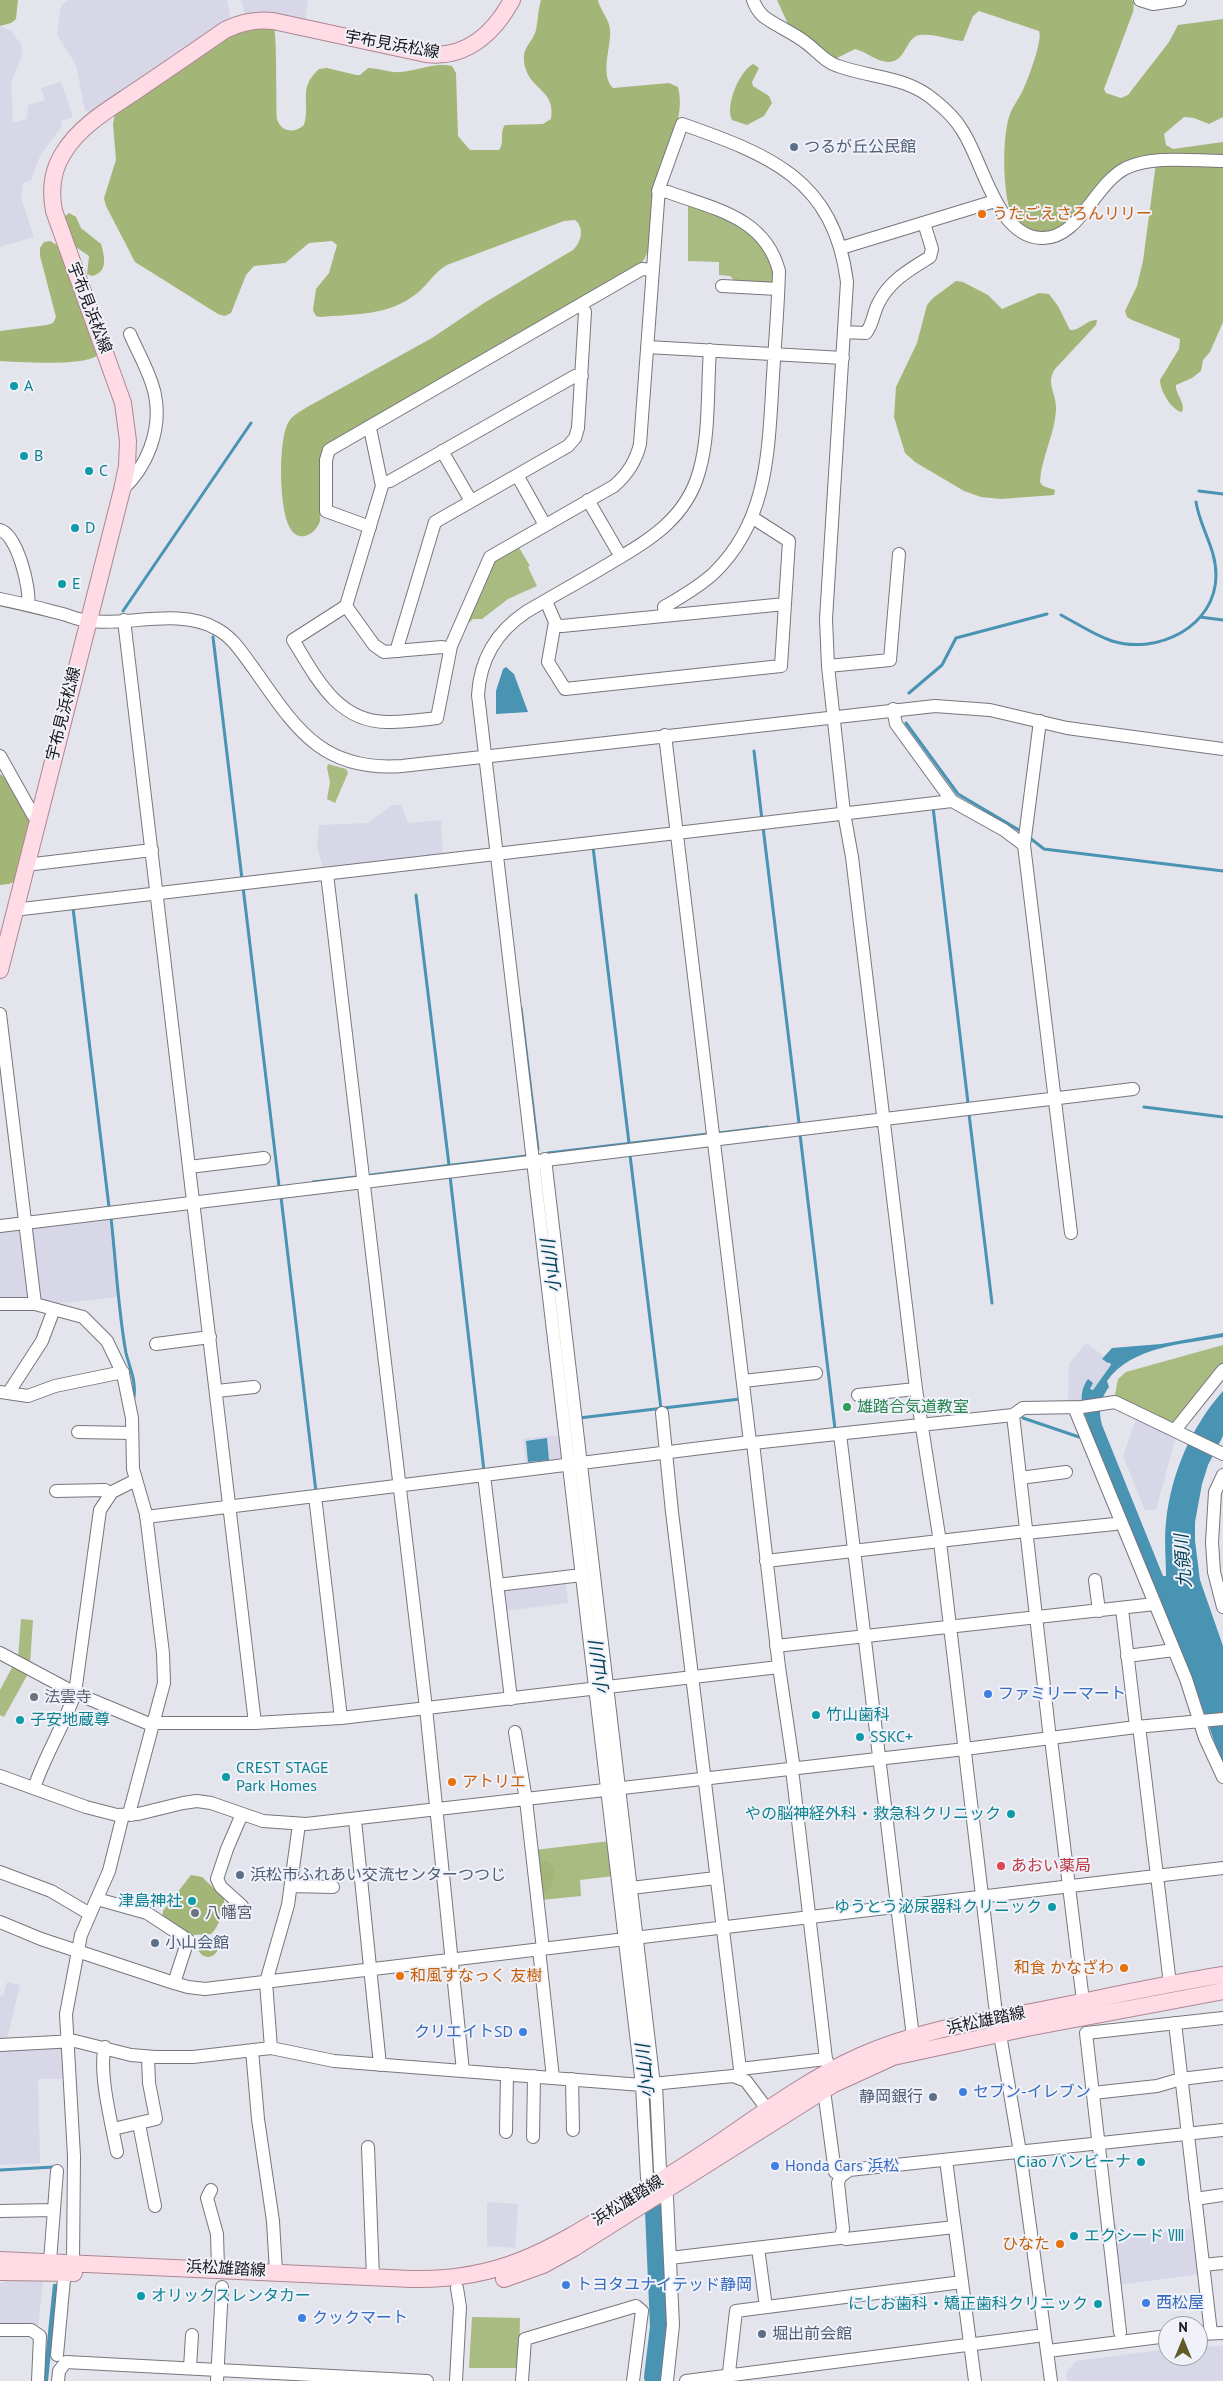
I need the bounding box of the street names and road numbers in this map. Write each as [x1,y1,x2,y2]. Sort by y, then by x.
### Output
street label: 宇布見浜松線 [343,27,441,63]
street label: 宇布見浜松線 [63,260,115,356]
street label: 宇布見浜松線 [43,665,85,763]
street label: 浜松雄踏線 [945,2003,1027,2039]
street label: 浜松雄踏線 [589,2172,667,2230]
street label: 浜松雄踏線 [186,2257,266,2281]

